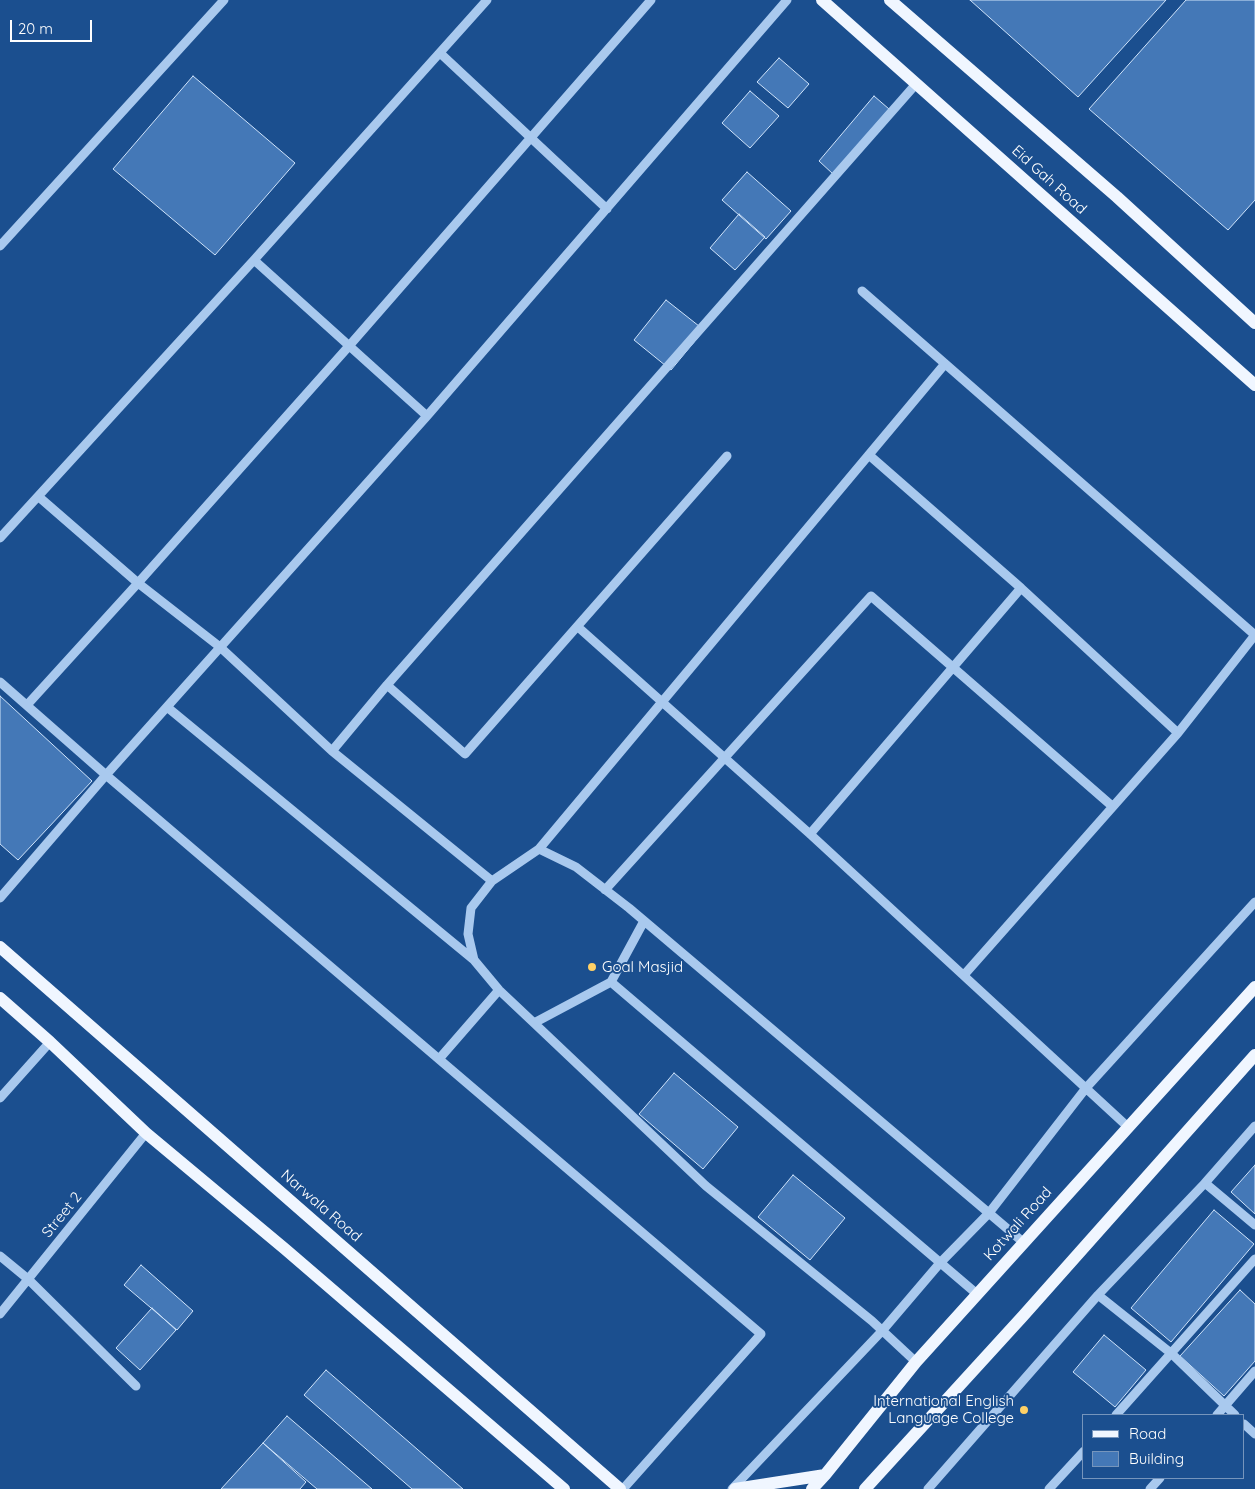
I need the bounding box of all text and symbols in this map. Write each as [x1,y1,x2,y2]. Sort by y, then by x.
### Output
scale bar [12,10,95,42]
text: 20 m [18,19,53,38]
street label: Eid Gah Road [1008,142,1090,218]
place label: Goal Masjid [602,958,683,976]
marker: Goal Masjid [586,961,598,973]
street label: Narwala Road [277,1166,365,1246]
street label: Kotwali Road [980,1183,1056,1265]
street label: Street 2 [38,1189,86,1241]
place label: International English Language College [873,1392,1014,1427]
marker: International English Language College [1018,1404,1030,1416]
legend [1082,1414,1245,1479]
text: Road [1129,1424,1166,1443]
text: Building [1129,1449,1184,1468]

